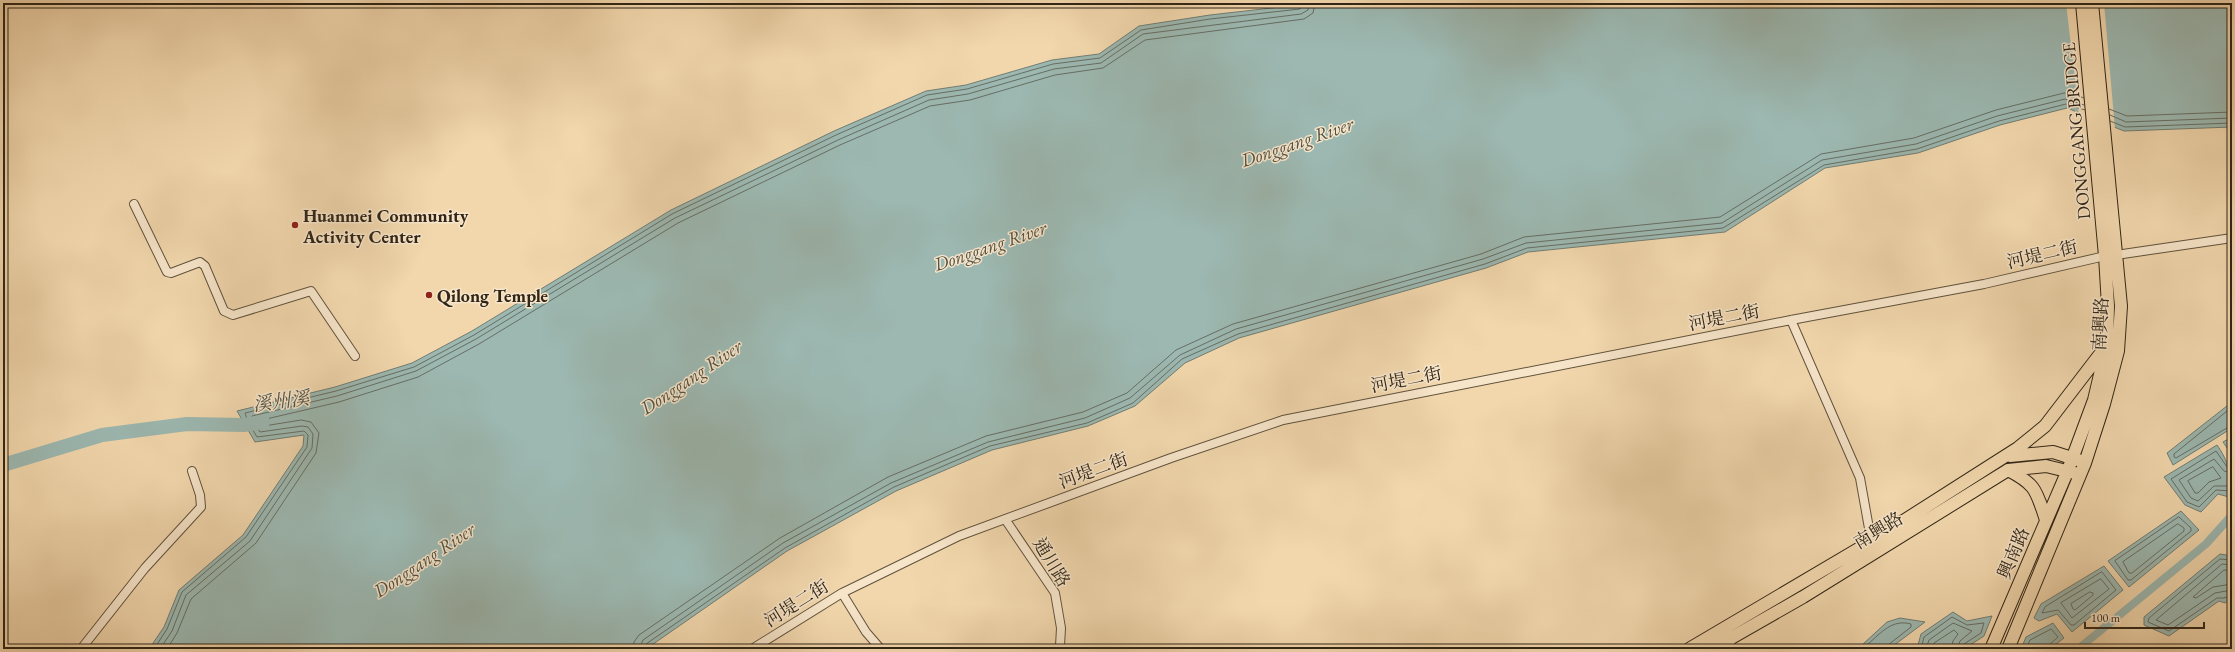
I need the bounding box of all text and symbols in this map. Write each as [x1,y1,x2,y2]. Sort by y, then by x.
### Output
street label: DONGGANG BRIDGE [2057,42,2095,220]
water label: Donggang River [1236,111,1357,173]
place label: Huanmei Community Activity Center [302,204,469,248]
water label: Donggang River [929,215,1050,277]
marker: Huanmei Community Activity Center [290,220,300,230]
street label: 河堤二街 [2004,235,2080,273]
place label: Qilong Temple [437,284,549,307]
marker: Qilong Temple [424,290,434,300]
street label: 南興路 [2087,296,2113,352]
street label: 河堤二街 [1686,299,1762,335]
water label: Donggang River [634,333,747,421]
street label: 河堤二街 [1368,361,1444,397]
water label: 溪州溪 [251,385,313,417]
street label: 河堤二街 [1055,447,1131,493]
street label: 南興路 [1849,506,1907,554]
water label: Donggang River [367,516,480,604]
street label: 興南路 [1992,524,2034,582]
street label: 通川路 [1028,533,1076,591]
street label: 河堤二街 [759,574,833,632]
scale bar [2085,604,2204,630]
text: 100 m [2091,610,2121,626]

